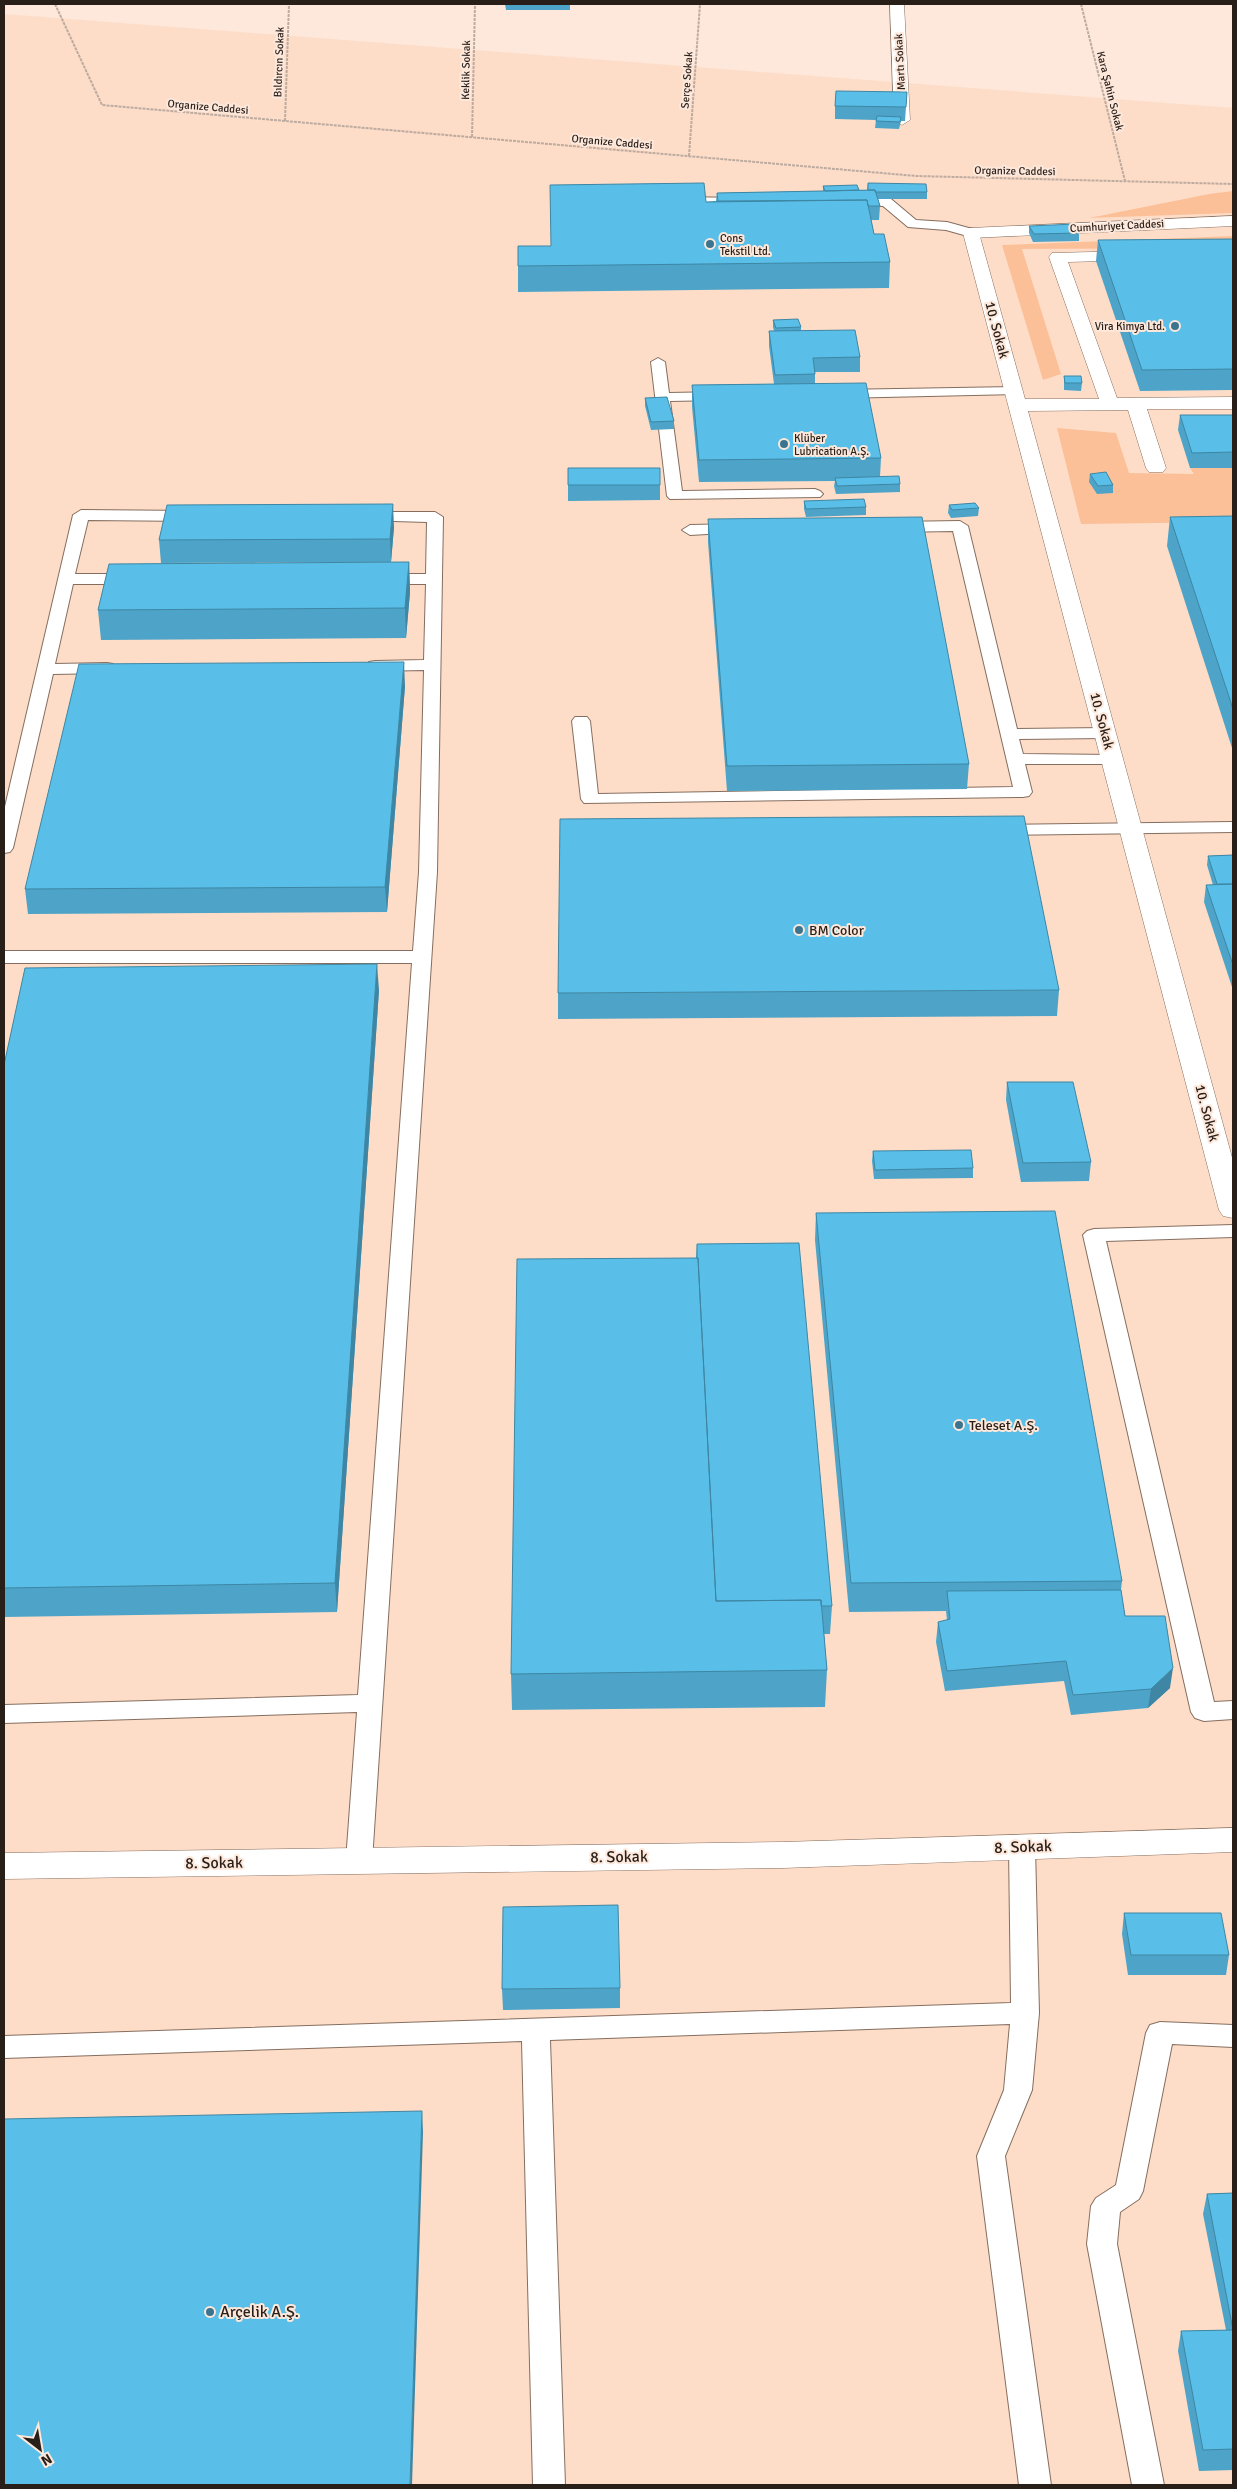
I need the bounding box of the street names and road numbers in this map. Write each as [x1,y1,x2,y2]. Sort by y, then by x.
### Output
street label: Bıldırcın Sokak [271,26,287,97]
street label: Martı Sokak [892,33,908,91]
street label: Keklik Sokak [459,40,473,100]
street label: Kara Şahin Sokak [1094,50,1126,133]
street label: Serçe Sokak [679,51,696,109]
street label: Organize Caddesi [167,97,249,117]
street label: Organize Caddesi [571,132,653,152]
street label: Organize Caddesi [974,164,1056,178]
street label: Cumhuriyet Caddesi [1070,217,1164,235]
street label: 10. Sokak [981,300,1013,360]
street label: 10. Sokak [1086,691,1118,751]
street label: 10. Sokak [1191,1083,1223,1143]
street label: 8. Sokak [994,1836,1052,1858]
street label: 8. Sokak [590,1846,648,1868]
street label: 8. Sokak [185,1852,243,1874]

